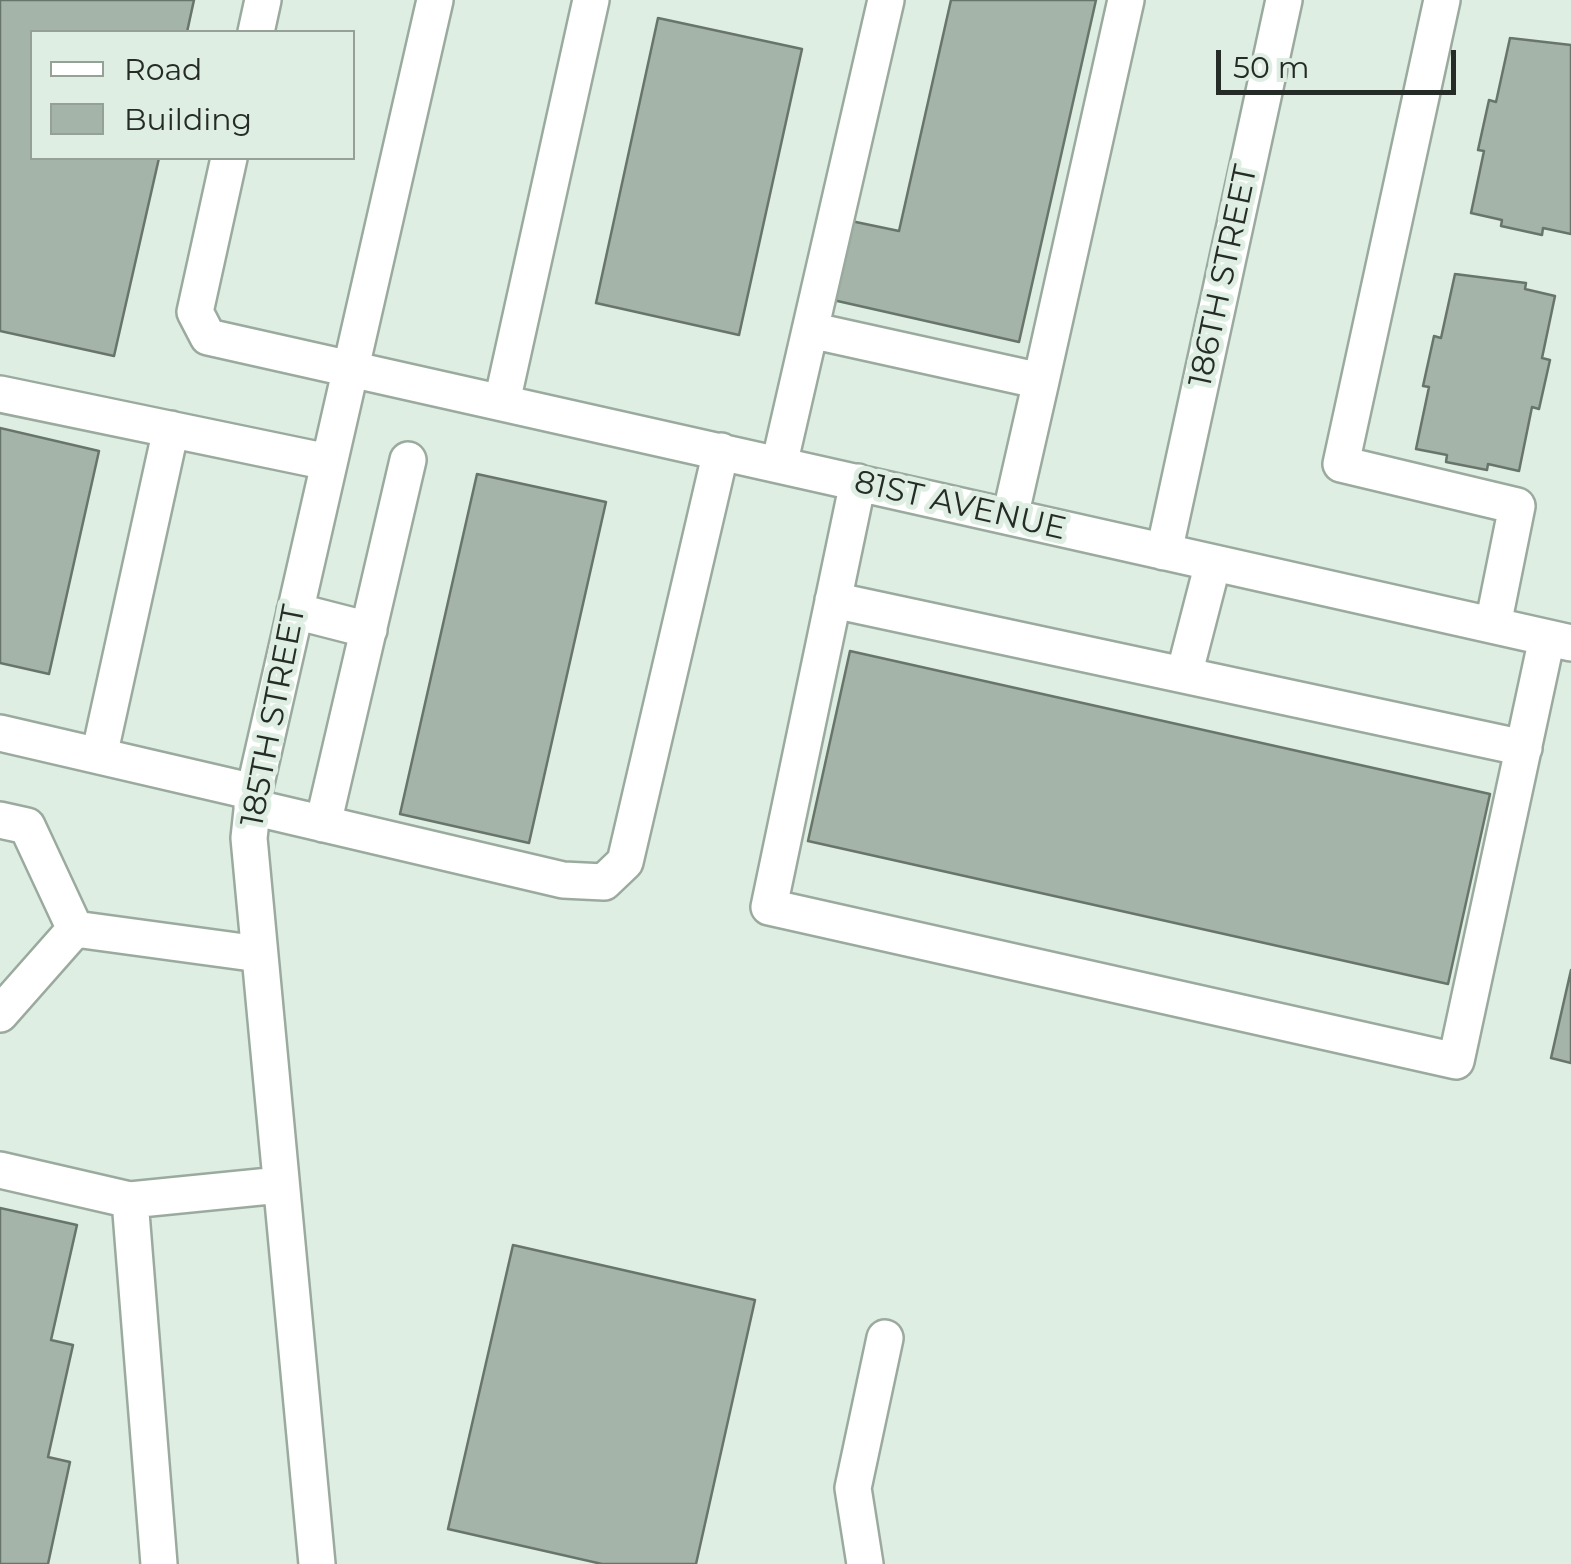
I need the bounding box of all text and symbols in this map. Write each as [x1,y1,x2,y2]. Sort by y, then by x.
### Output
legend [30,30,355,160]
scale bar [1221,30,1461,92]
text: 50 m [1233,49,1310,86]
text: Road [124,51,202,88]
text: Building [124,101,252,138]
street label: 186TH STREET [1182,162,1266,390]
street label: 81ST AVENUE [850,463,1070,549]
street label: 185TH STREET [234,602,314,830]

